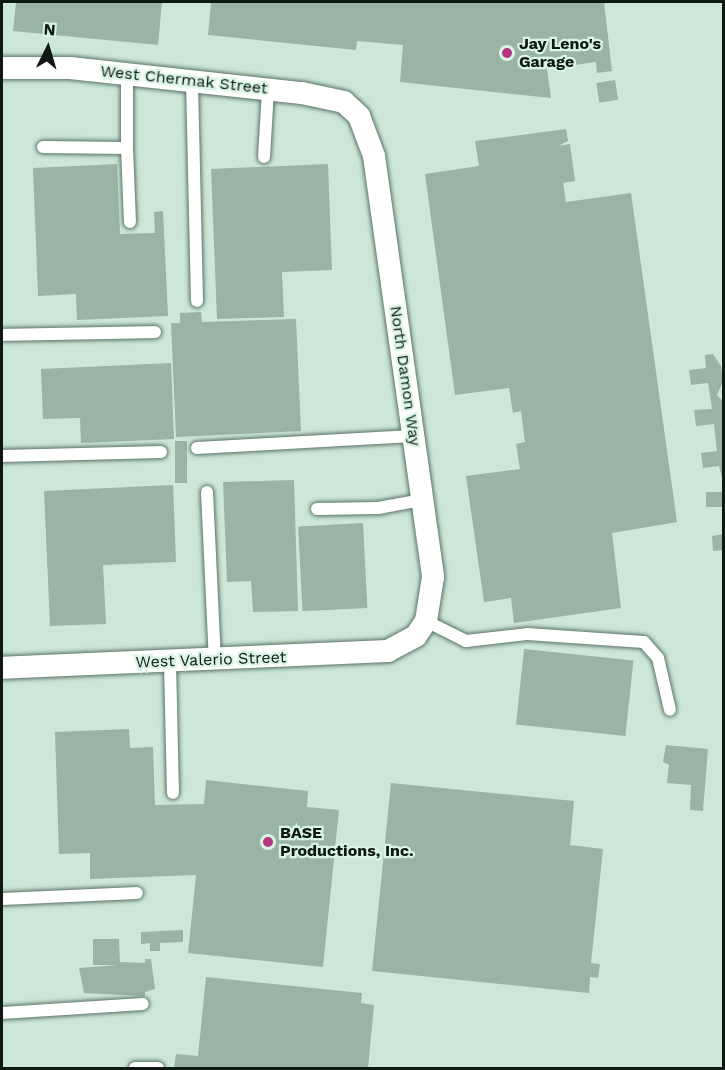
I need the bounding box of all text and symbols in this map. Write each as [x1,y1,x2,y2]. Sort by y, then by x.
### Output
north arrow [18,18,78,78]
text: N [43,20,56,40]
place label: Jay Leno's Garage [519,34,601,72]
marker: Jay Leno's Garage [500,46,514,60]
street label: West Chermak Street [99,62,269,98]
street label: North Damon Way [386,304,424,448]
street label: West Valerio Street [135,648,287,672]
place label: BASE Productions, Inc. [280,823,414,861]
marker: BASE Productions, Inc. [261,835,275,849]

